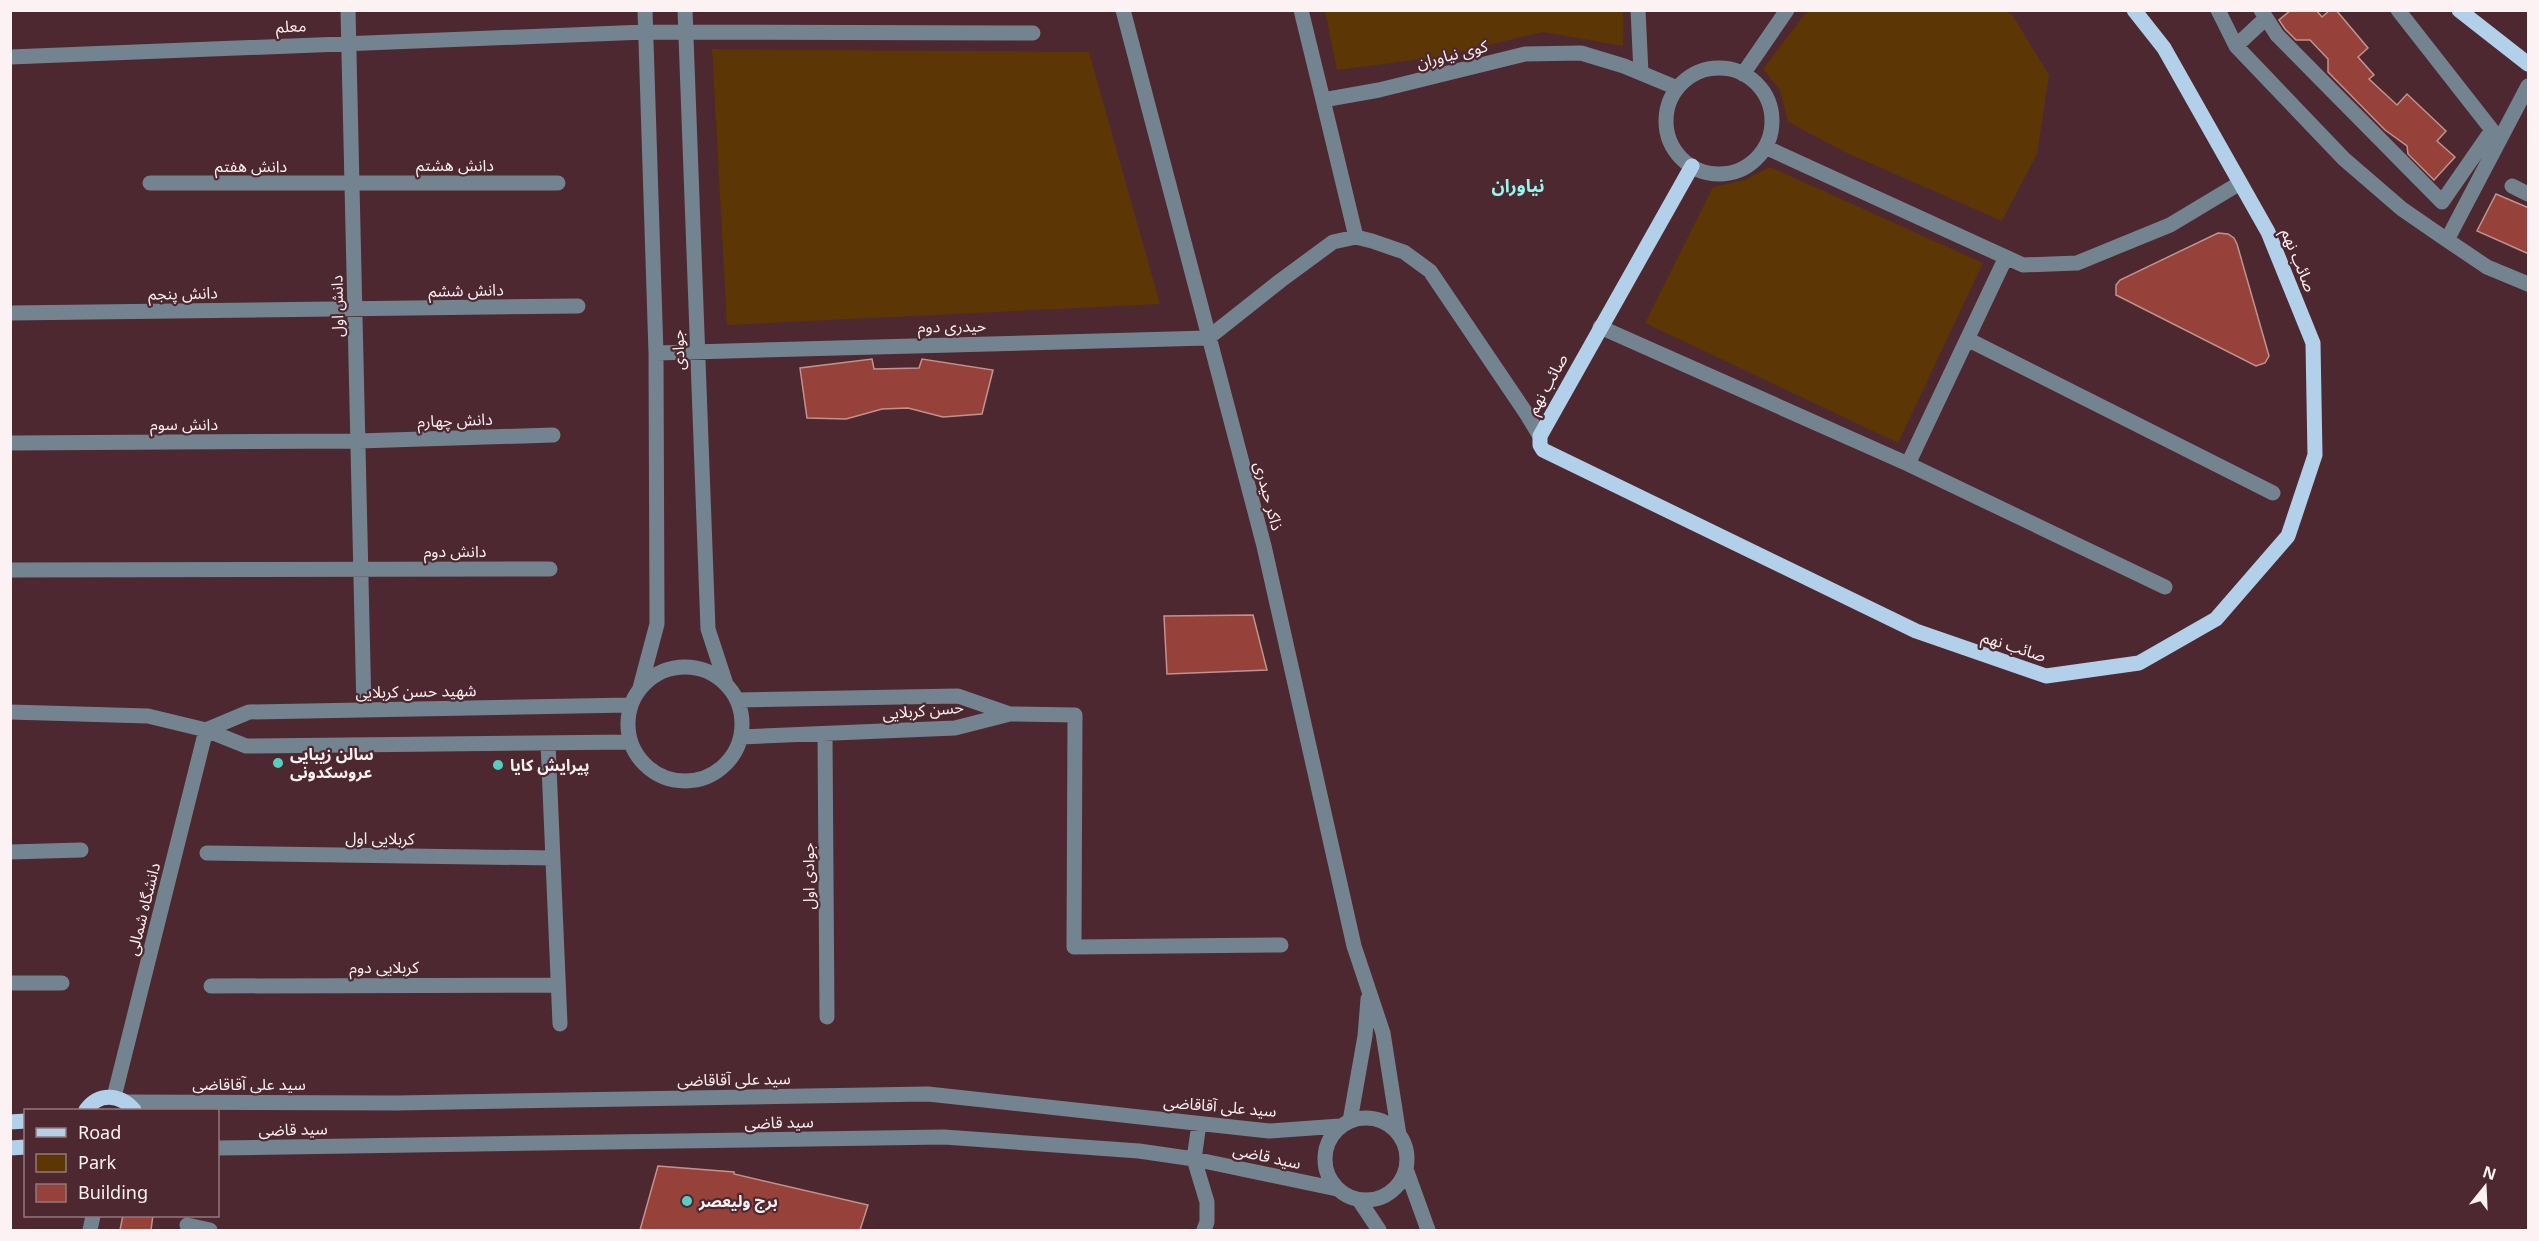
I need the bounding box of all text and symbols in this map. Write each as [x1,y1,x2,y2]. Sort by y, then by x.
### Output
street label: معلم [275,9,307,45]
street label: کوی نیاوران [1413,30,1492,80]
street label: دانش هشتم [416,149,494,183]
street label: دانش هفتم [215,150,287,184]
district label: نیاوران [1492,167,1544,205]
street label: صائب نهم [2270,223,2326,298]
street label: دانش ششم [428,273,504,309]
street label: دانش اول [320,275,356,337]
street label: دانش پنجم [148,276,218,312]
street label: حیدری دوم [917,309,987,345]
street label: جوادی [661,329,697,371]
street label: صائب نهم [1517,347,1579,422]
street label: دانش چهارم [417,403,493,439]
street label: دانش سوم [150,408,218,442]
street label: ذاکر حیدری [1242,458,1294,535]
street label: دانش دوم [424,535,486,569]
street label: صائب نهم [1977,621,2051,673]
street label: شهید حسن کربلایی [355,674,477,710]
street label: حسن کربلایی [881,690,965,731]
place label: سالن زیبایی عروسکدونی [290,738,374,790]
place label: پیرایش کایا [510,749,590,783]
marker: سالن زیبایی عروسکدونی [271,756,285,770]
marker: پیرایش کایا [491,758,505,772]
street label: کربلایی اول [345,821,415,857]
street label: جوادی اول [792,843,826,909]
street label: دانشگاه شمالی [116,859,172,960]
street label: کربلایی دوم [349,951,419,985]
street label: سید علی آقاقاضی [677,1062,791,1098]
street label: سید علی آقاقاضی [192,1068,306,1102]
street label: سید علی آقاقاضی [1162,1085,1278,1129]
street label: سید قاضی [744,1105,814,1141]
legend [24,1109,219,1217]
street label: سید قاضی [258,1112,328,1148]
text: Road [78,1114,121,1152]
street label: سید قاضی [1229,1133,1304,1181]
text: Park [78,1144,116,1182]
text: N [2478,1156,2501,1192]
north arrow [2455,1157,2515,1217]
text: Building [78,1174,148,1212]
place label: برج ولیعصر [698,1185,778,1219]
marker: برج ولیعصر [680,1194,694,1208]

